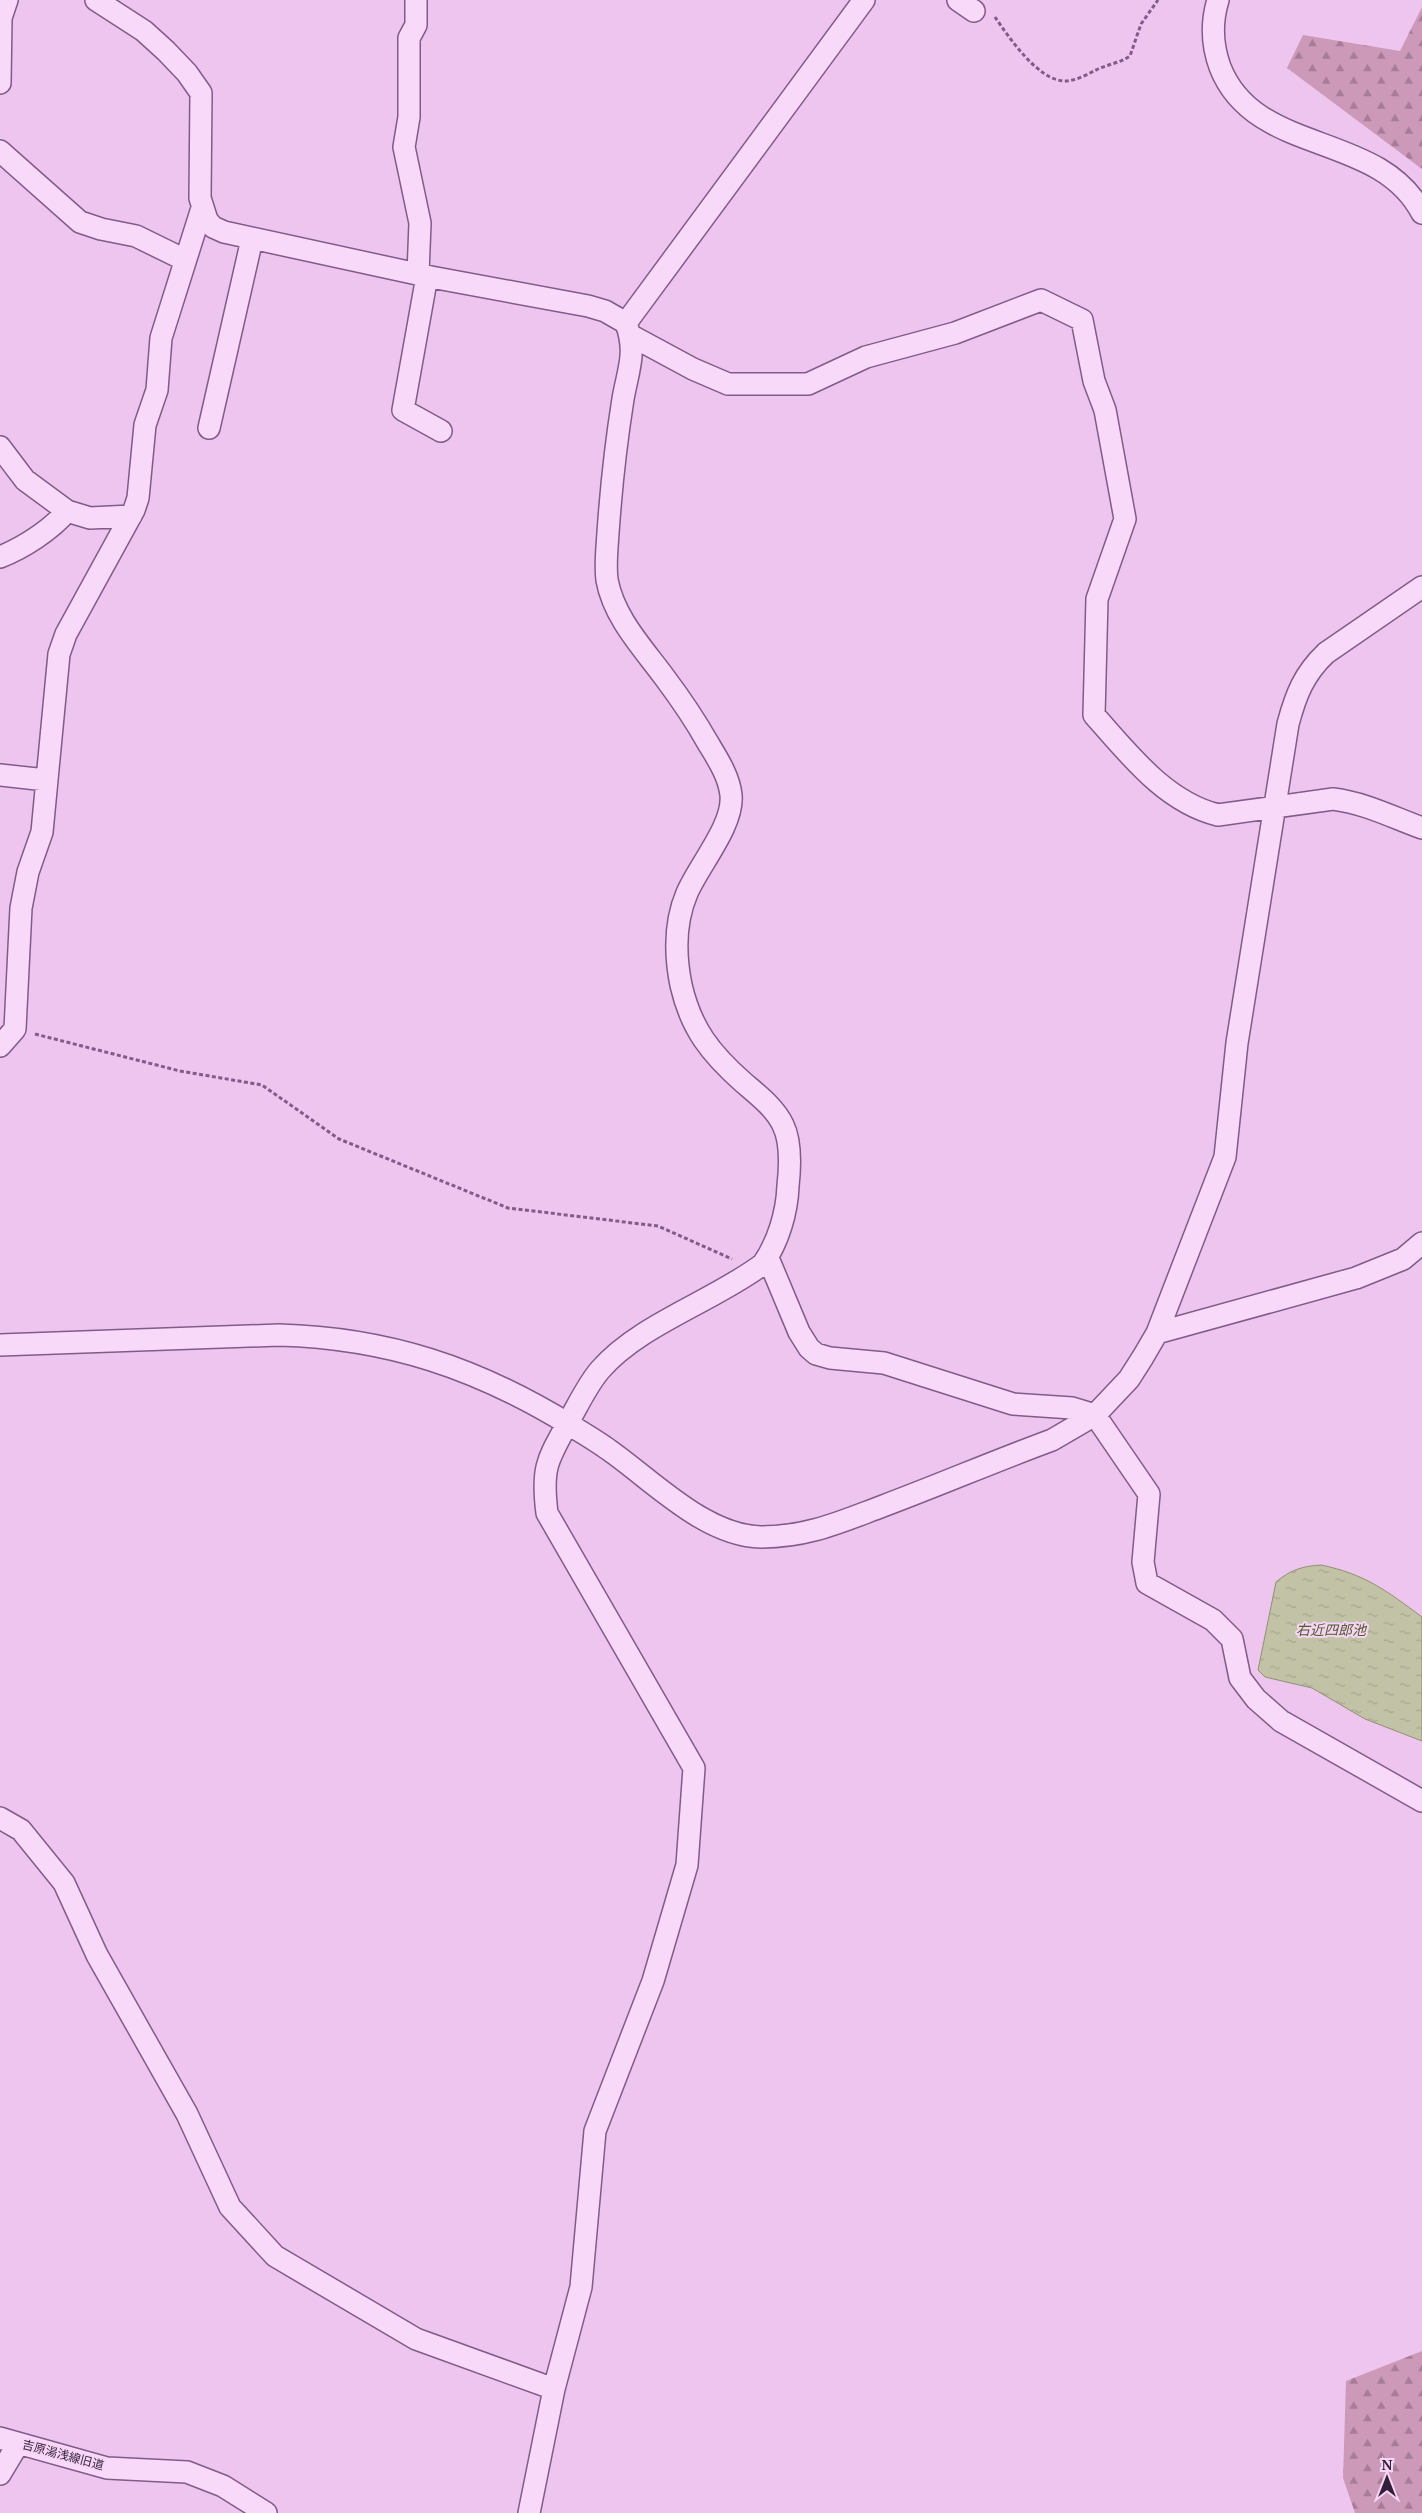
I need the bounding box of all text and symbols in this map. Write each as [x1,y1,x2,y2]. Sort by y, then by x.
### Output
water label: 右近四郎池 [1296,1620,1368,1639]
street label: 吉原湯浅線旧道 [20,2435,106,2474]
north arrow [1362,2453,1412,2503]
text: N [1381,2455,1393,2474]

